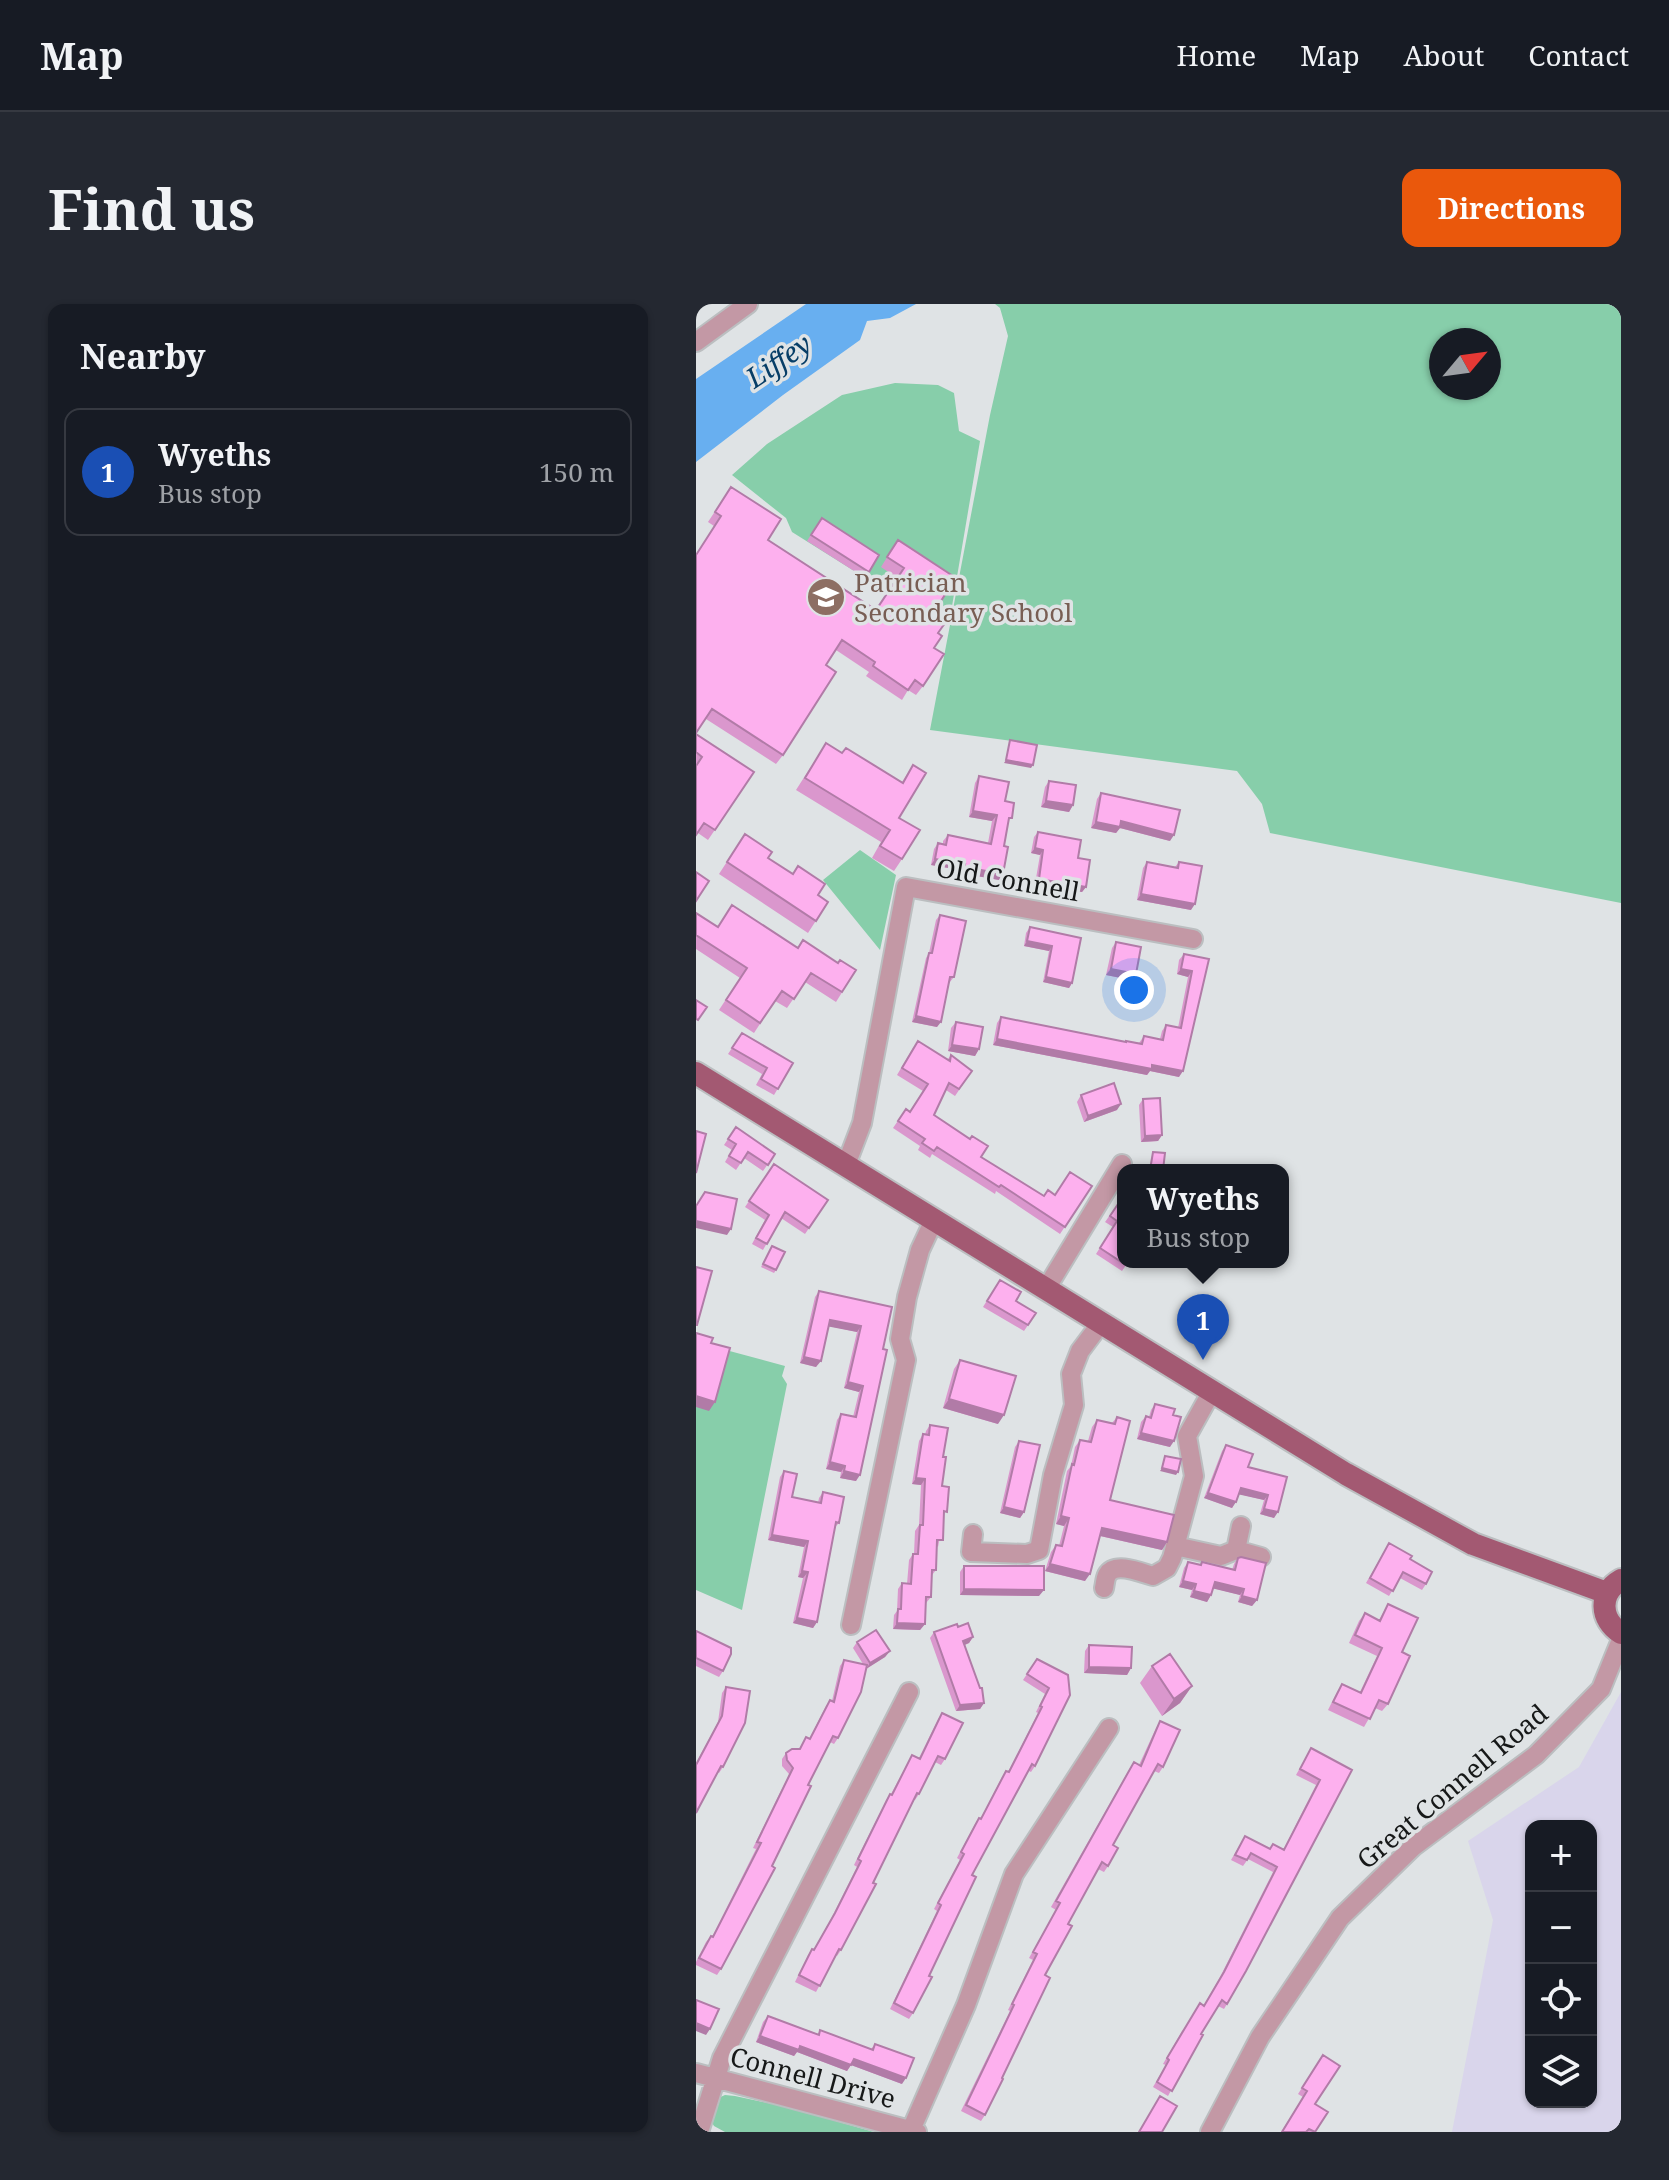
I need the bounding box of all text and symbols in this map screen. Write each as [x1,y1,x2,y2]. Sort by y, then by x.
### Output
text: Map [40,29,124,81]
text: Home [1177,36,1256,74]
text: Map [1300,36,1360,74]
text: About [1404,36,1484,74]
text: Contact [1528,36,1629,74]
button: Directions [1402,169,1621,247]
text: Find us [48,170,255,246]
water label: Liffey [737,324,818,396]
north arrow [1429,328,1501,400]
text: Nearby [80,333,206,379]
text: Wyeths [158,434,271,475]
text: 1 [101,454,115,490]
text: 150 m [539,454,614,490]
text: Bus stop [158,475,262,511]
place label: Patrician Secondary School [854,564,1072,630]
school or university icon: Patrician Secondary School [805,576,847,618]
street label: Old Connell [934,849,1082,909]
your location [1114,970,1154,1010]
popup [1117,1164,1289,1268]
text: Wyeths [1146,1178,1260,1219]
text: Bus stop [1146,1219,1250,1255]
pin: 1 [1177,1294,1229,1360]
street label: Great Connell Road [1349,1695,1555,1877]
map controls [1525,1820,1597,2108]
button: + [1525,1820,1597,1892]
button: − [1525,1892,1597,1964]
button: locate [1525,1964,1597,2036]
button: layers [1525,2036,1597,2108]
street label: Connell Drive [726,2038,900,2116]

